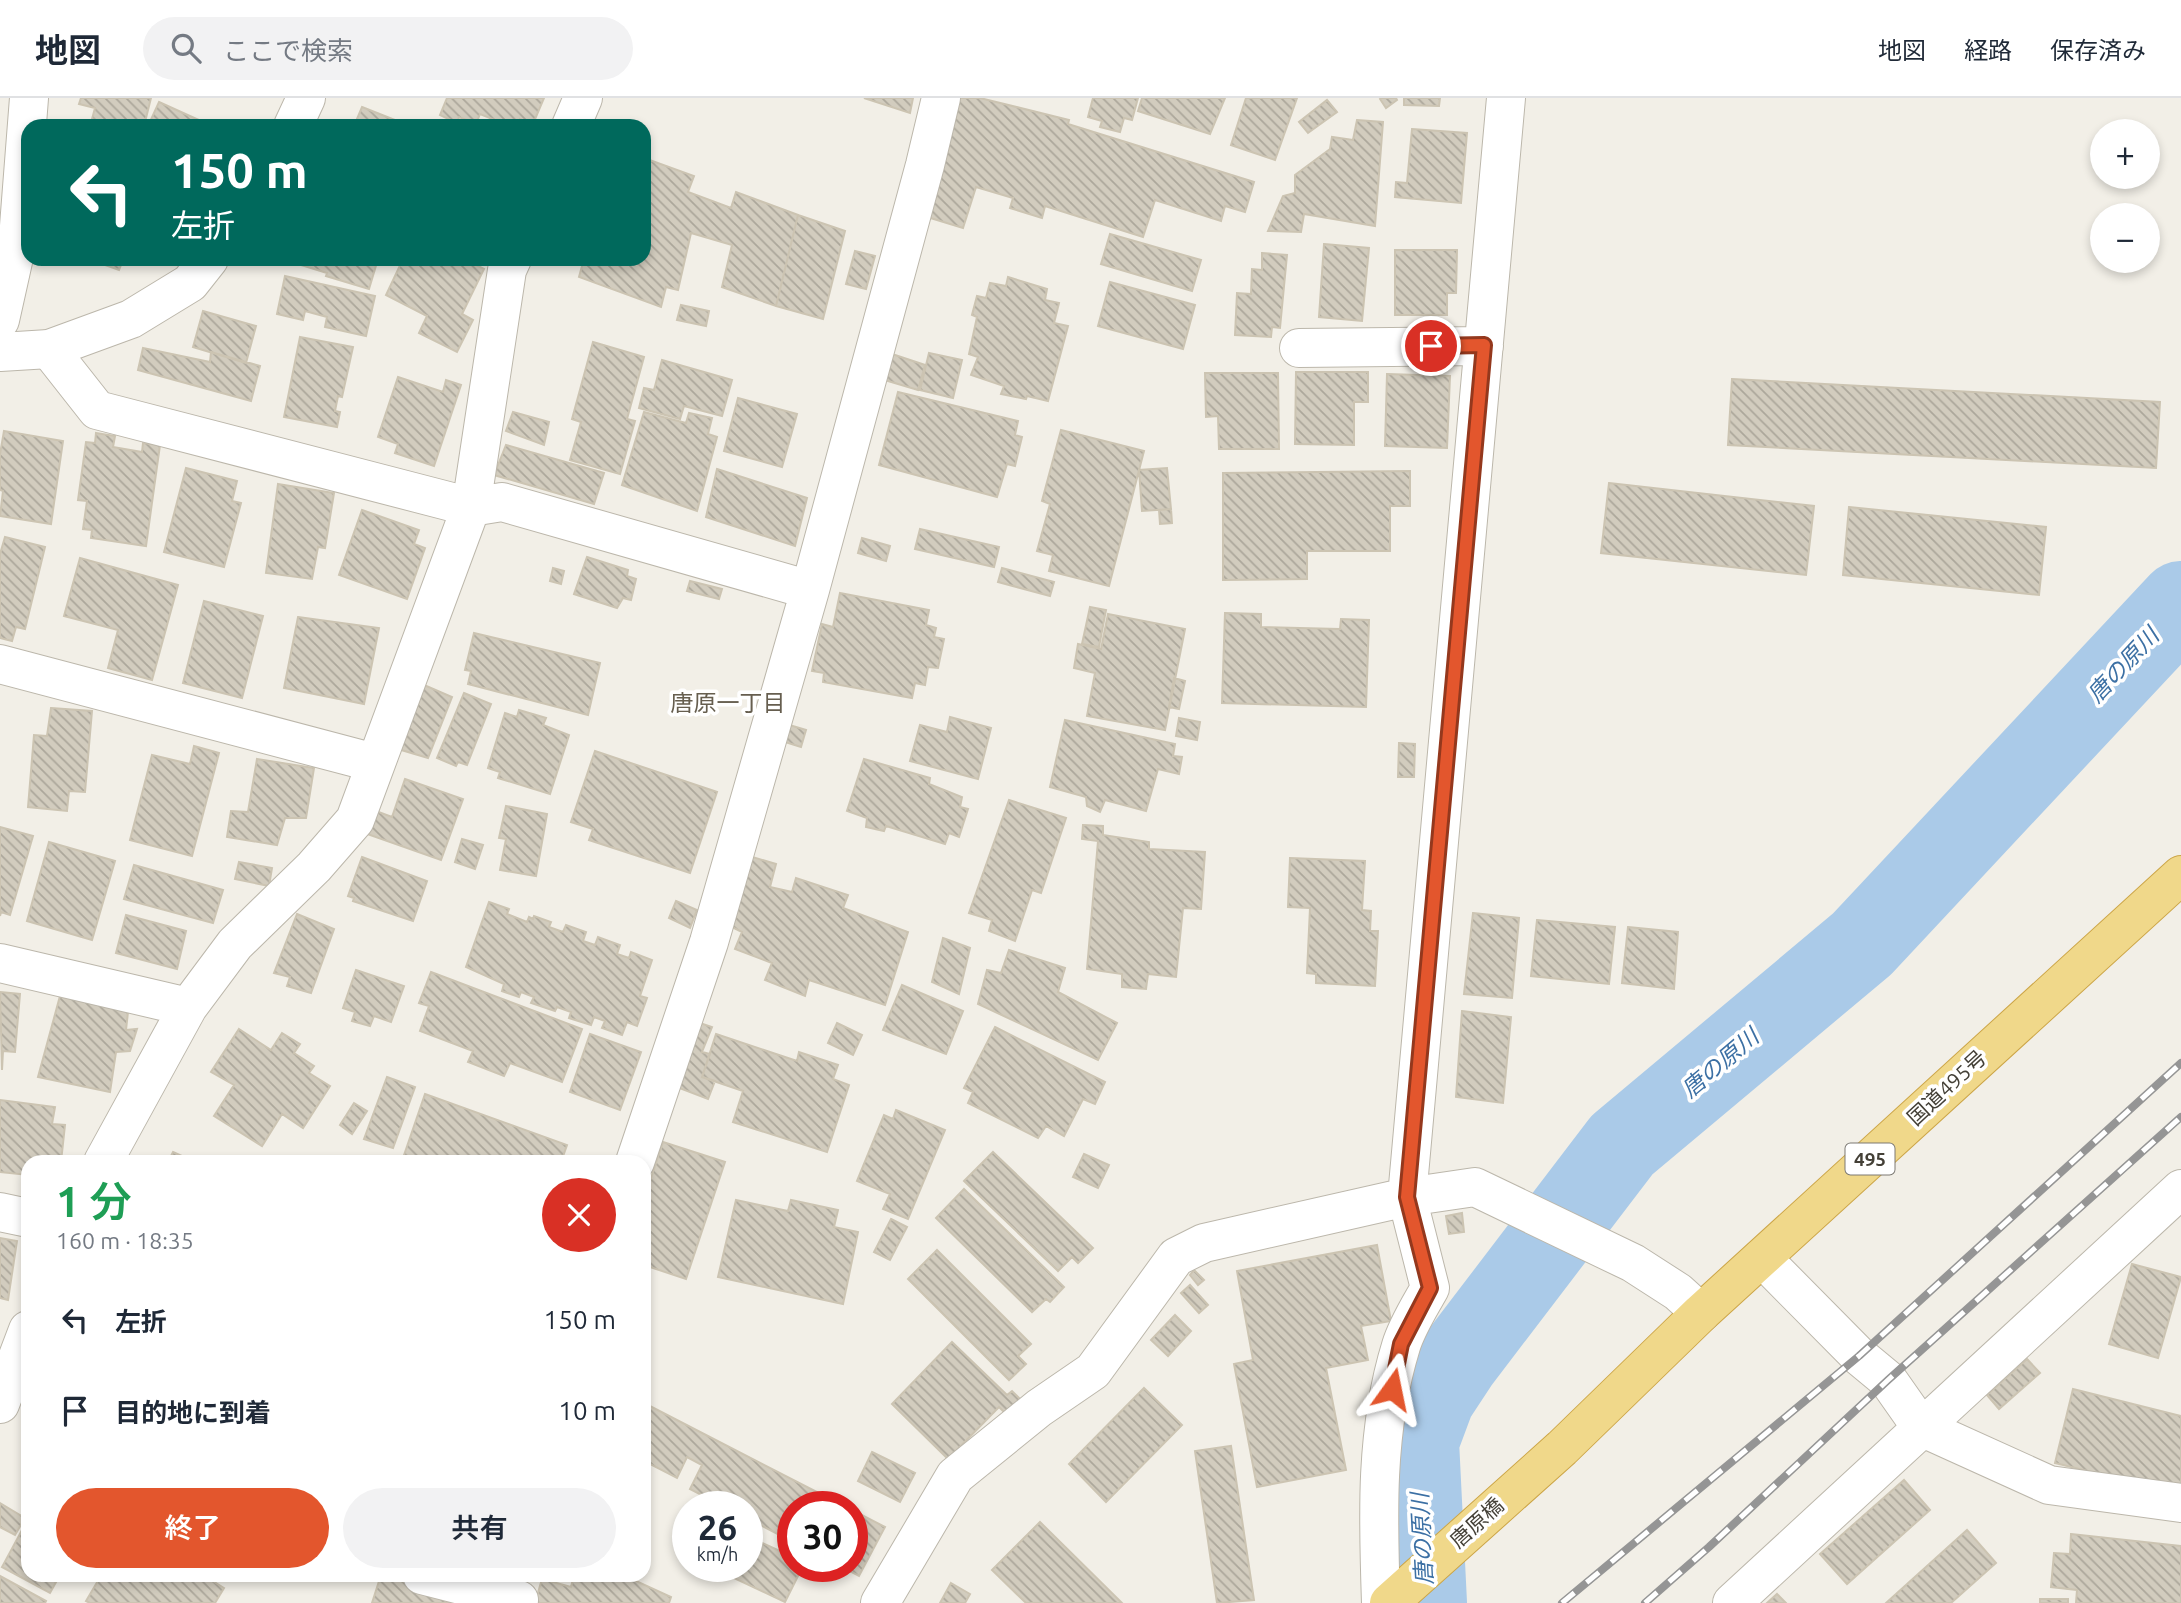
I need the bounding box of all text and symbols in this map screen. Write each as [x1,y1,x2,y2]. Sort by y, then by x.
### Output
search box [143,17,633,80]
icon: search [167,29,205,67]
text: 地図 [35,31,101,68]
text: ここで検索 [223,36,353,65]
text: 地図 [1878,37,1926,64]
text: 経路 [1964,37,2012,64]
text: 保存済み [2050,37,2146,64]
map controls [2090,119,2160,273]
button: + [2090,119,2160,189]
text: 150 m [171,142,308,197]
icon: left [56,147,147,238]
button: − [2090,203,2160,273]
text: 左折 [171,207,235,243]
pin [1401,316,1461,376]
icon: arrive [1412,327,1450,365]
water label: 唐の原川 [2082,620,2165,707]
district label: 唐原一丁目 [671,690,786,715]
water label: 唐の原川 [1676,1022,1765,1102]
street label: 国道495号 [1902,1045,1991,1130]
road number: 495 [1846,1144,1895,1175]
text: 1 分 [56,1178,132,1225]
button: close [542,1178,616,1252]
text: 160 m · 18:35 [56,1228,194,1253]
icon: left [56,1301,94,1339]
text: 150 m [544,1305,616,1334]
text: 左折 [115,1307,167,1336]
position arrow [1355,1352,1429,1426]
icon: arrive [56,1392,94,1430]
text: 10 m [558,1396,616,1425]
text: 目的地に到着 [115,1398,271,1427]
button: 終了 [56,1488,329,1568]
button: 共有 [343,1488,616,1568]
water label: 唐の原川 [1406,1489,1436,1586]
speed limit sign: 30 [777,1491,868,1582]
street label: 唐原橋 [1445,1492,1508,1552]
text: 26 [698,1507,737,1547]
text: km/h [697,1544,738,1564]

